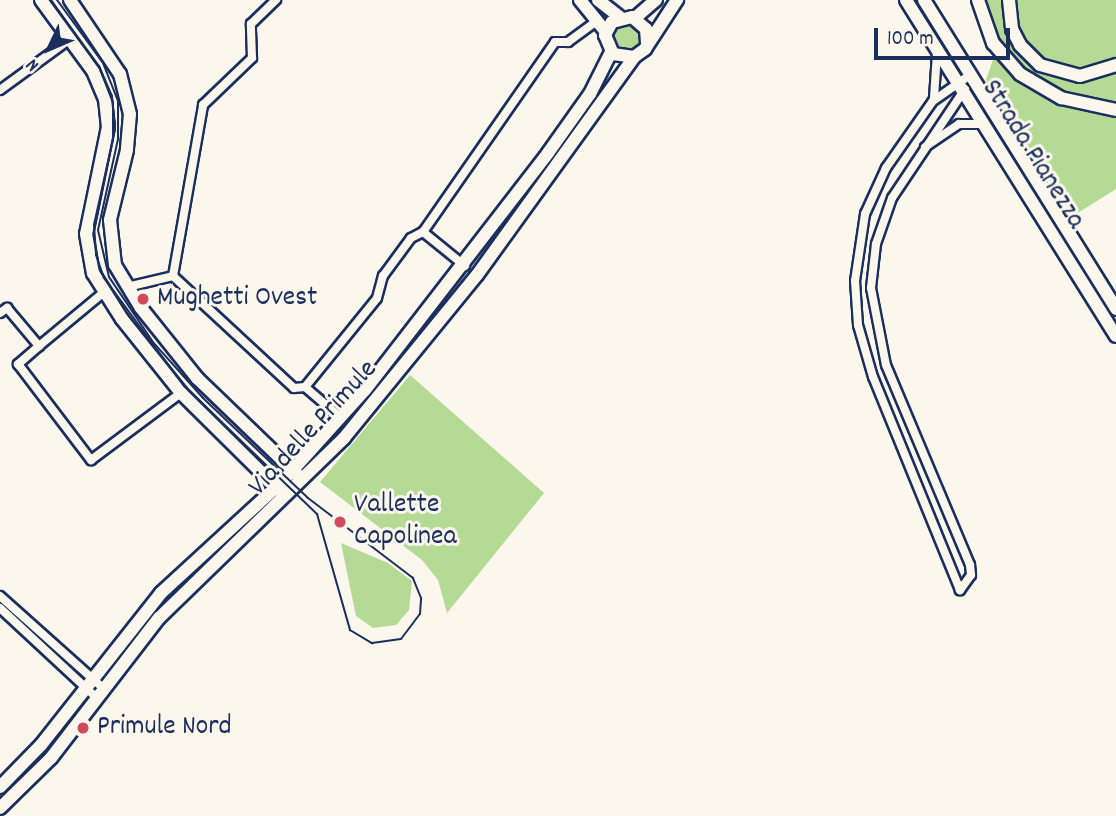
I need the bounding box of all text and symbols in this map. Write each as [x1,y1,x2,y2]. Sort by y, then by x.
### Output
north arrow [14,14,84,84]
scale bar [878,14,1014,58]
text: 100 m [887,25,934,55]
text: N [21,51,47,77]
street label: Strada Pianezza [973,74,1091,236]
place label: Mughetti Ovest [157,282,317,316]
marker: Mughetti Ovest [135,291,151,307]
street label: Via delle Primule [242,354,386,504]
place label: Vallette Capolinea [354,489,457,555]
marker: Vallette Capolinea [332,514,348,530]
place label: Primule Nord [97,711,232,745]
marker: Primule Nord [75,720,91,736]

